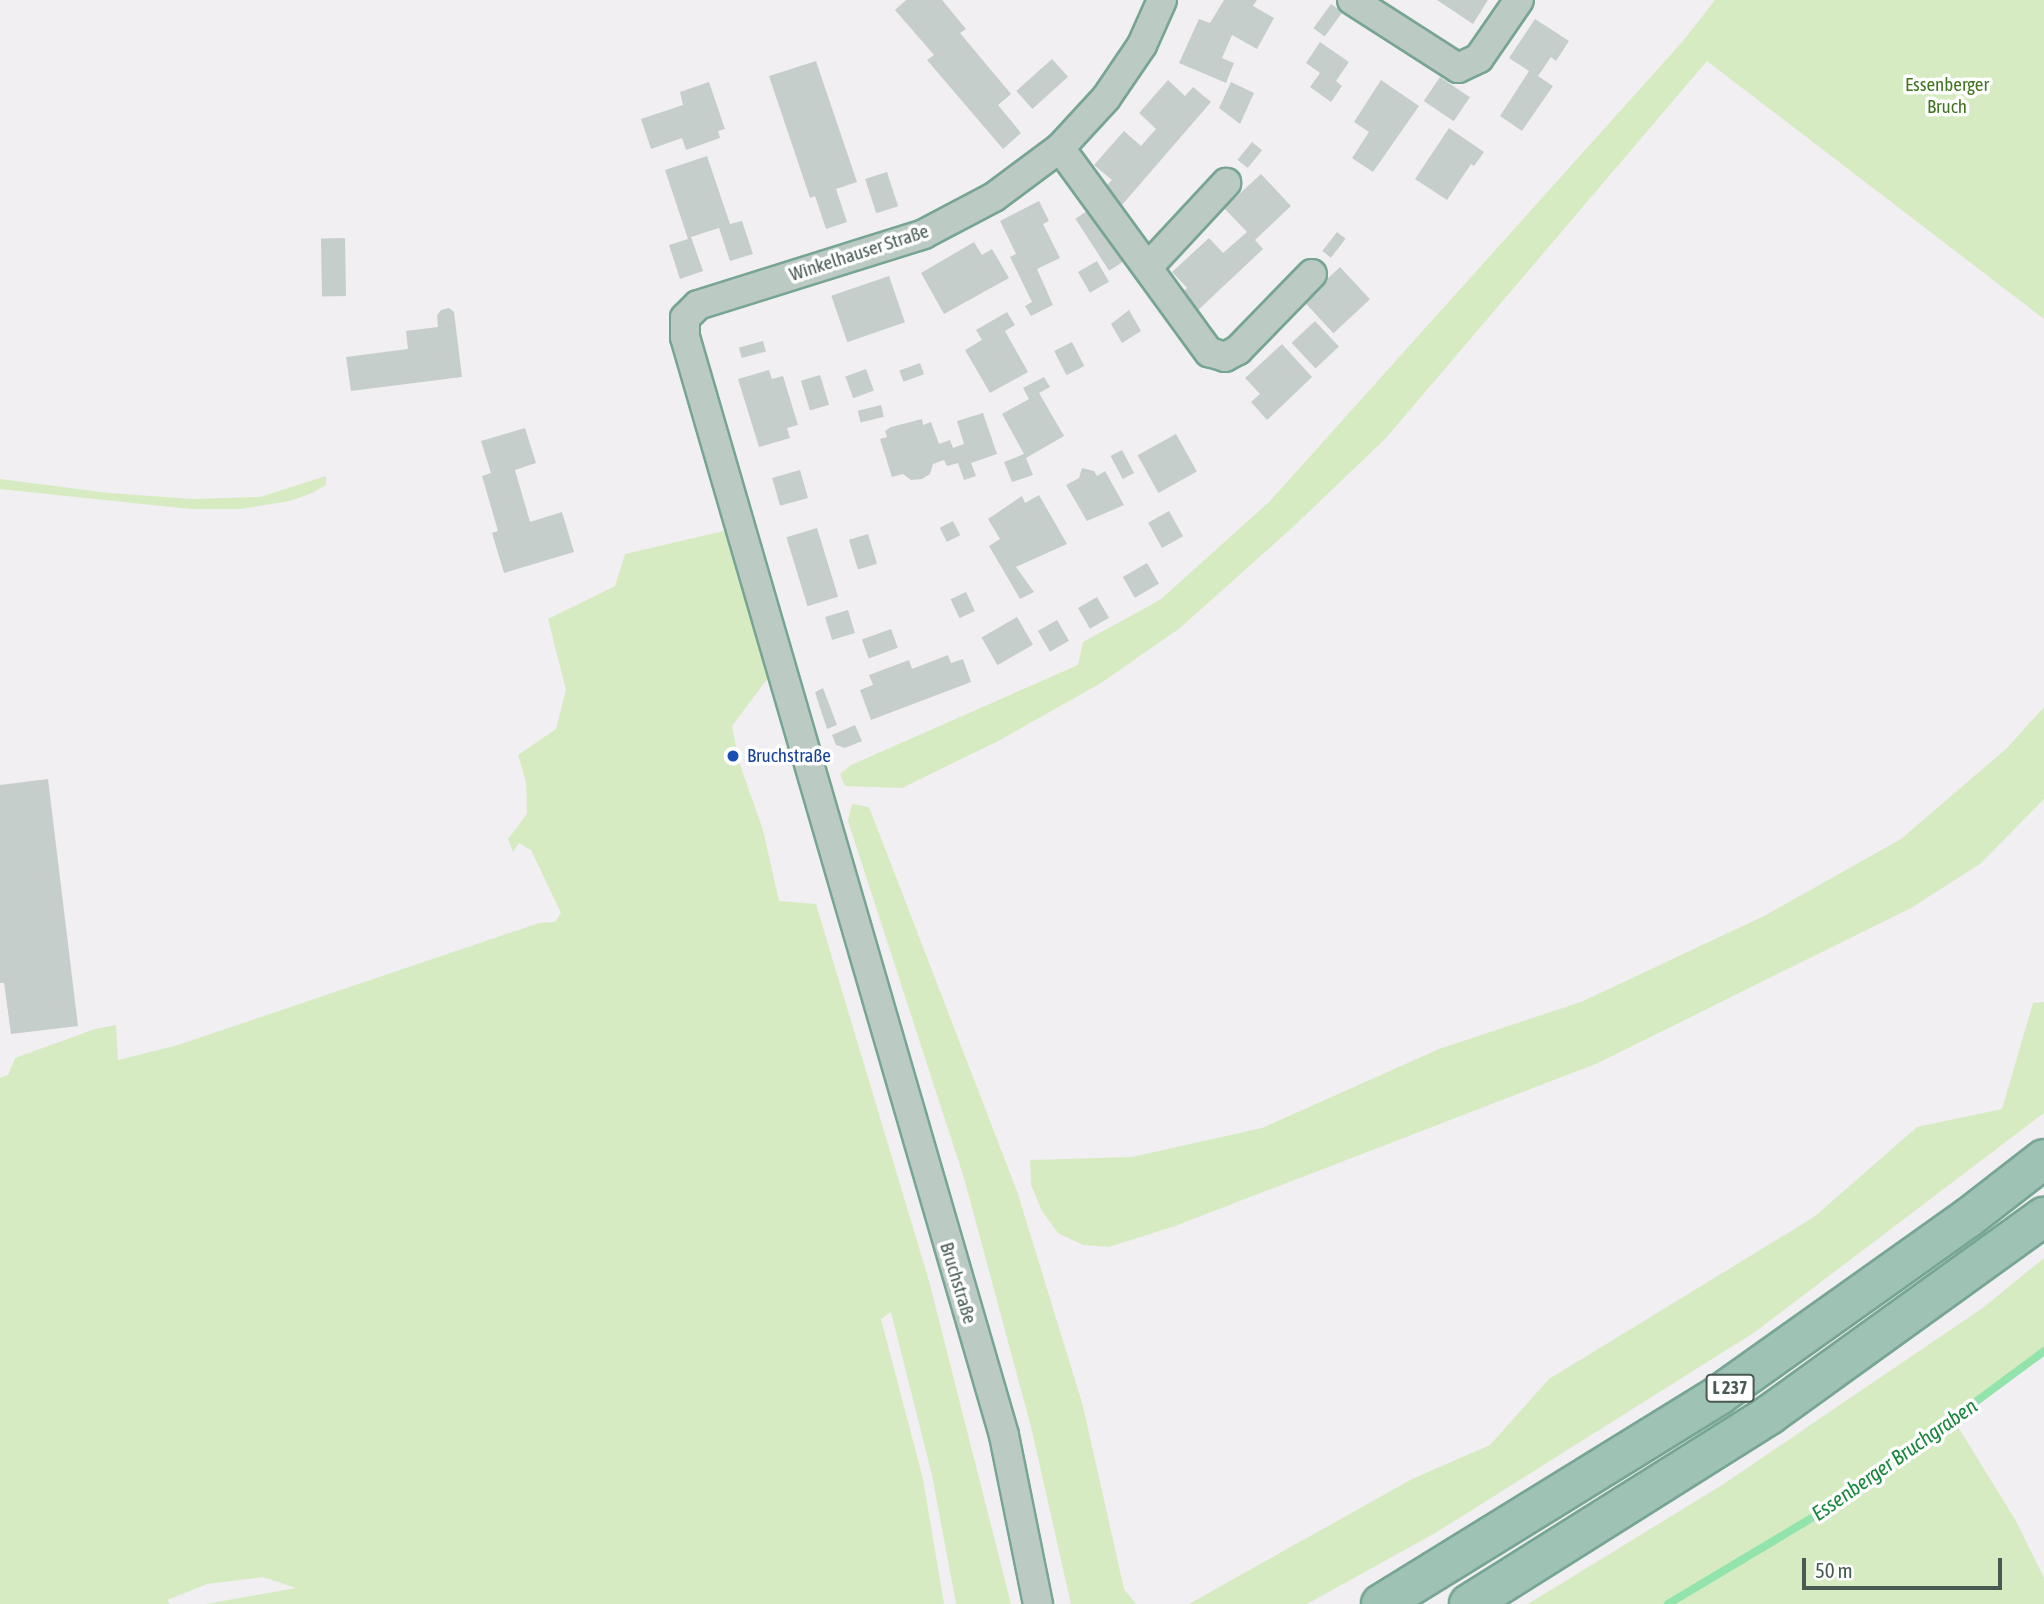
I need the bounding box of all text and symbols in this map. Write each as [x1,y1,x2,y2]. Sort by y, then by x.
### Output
park label: Essenberger Bruch [1905,74,1989,118]
street label: Winkelhauser Straße [787,220,931,286]
place label: Bruchstraße [747,745,831,767]
marker: Bruchstraße [725,748,741,764]
street label: Bruchstraße [935,1240,981,1326]
road number: L 237 [1706,1373,1754,1402]
water label: Essenberger Bruchgraben [1807,1393,1981,1525]
scale bar [1806,1544,2006,1588]
text: 50 m [1815,1558,1853,1582]

